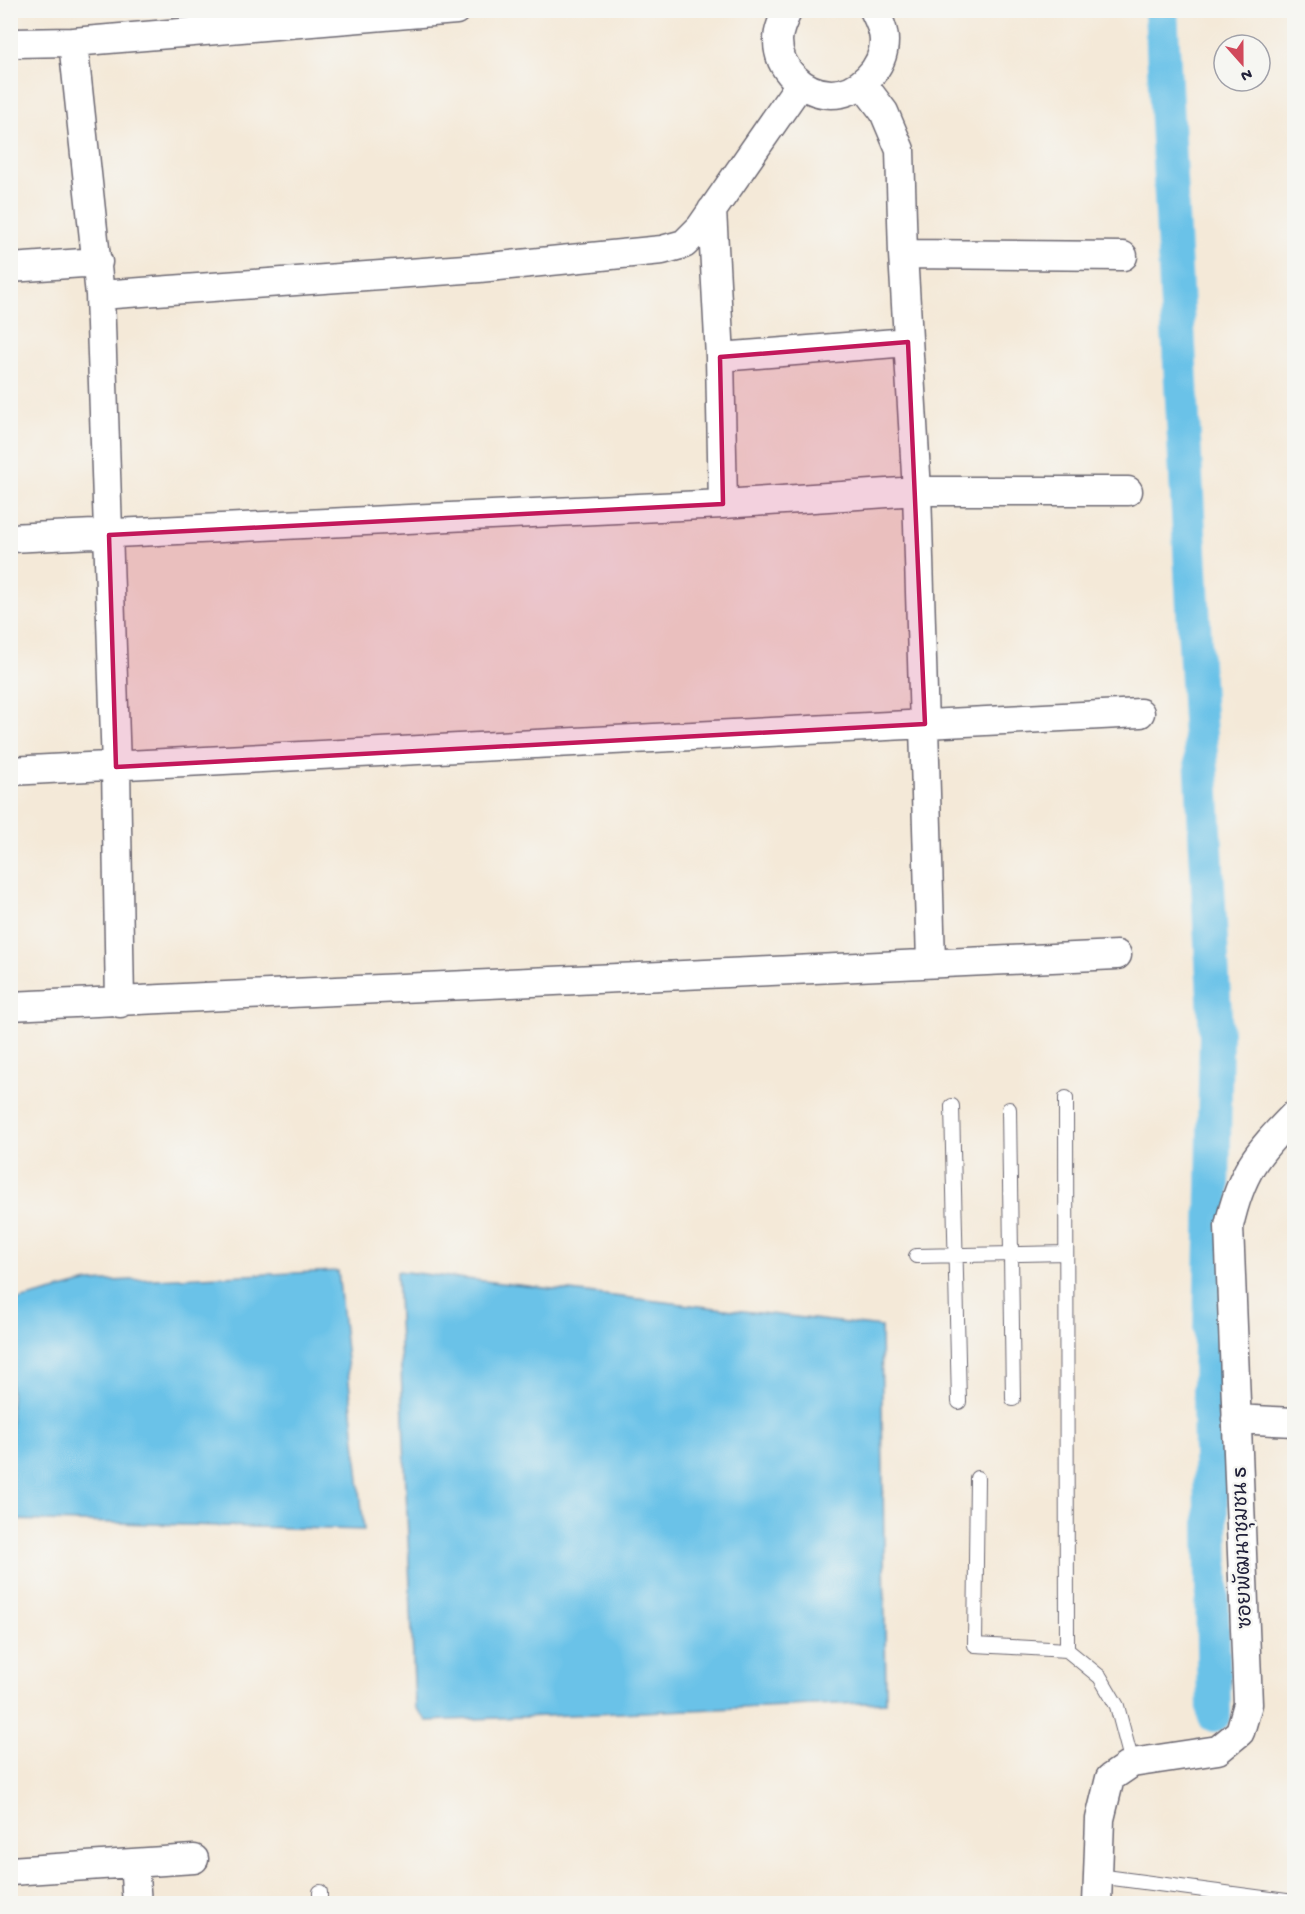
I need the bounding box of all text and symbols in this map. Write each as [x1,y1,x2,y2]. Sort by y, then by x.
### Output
north arrow [1212,33,1272,93]
text: N [1237,63,1254,85]
street label: ซอยพัฒนาชุมชน 5 [1227,1467,1260,1629]

